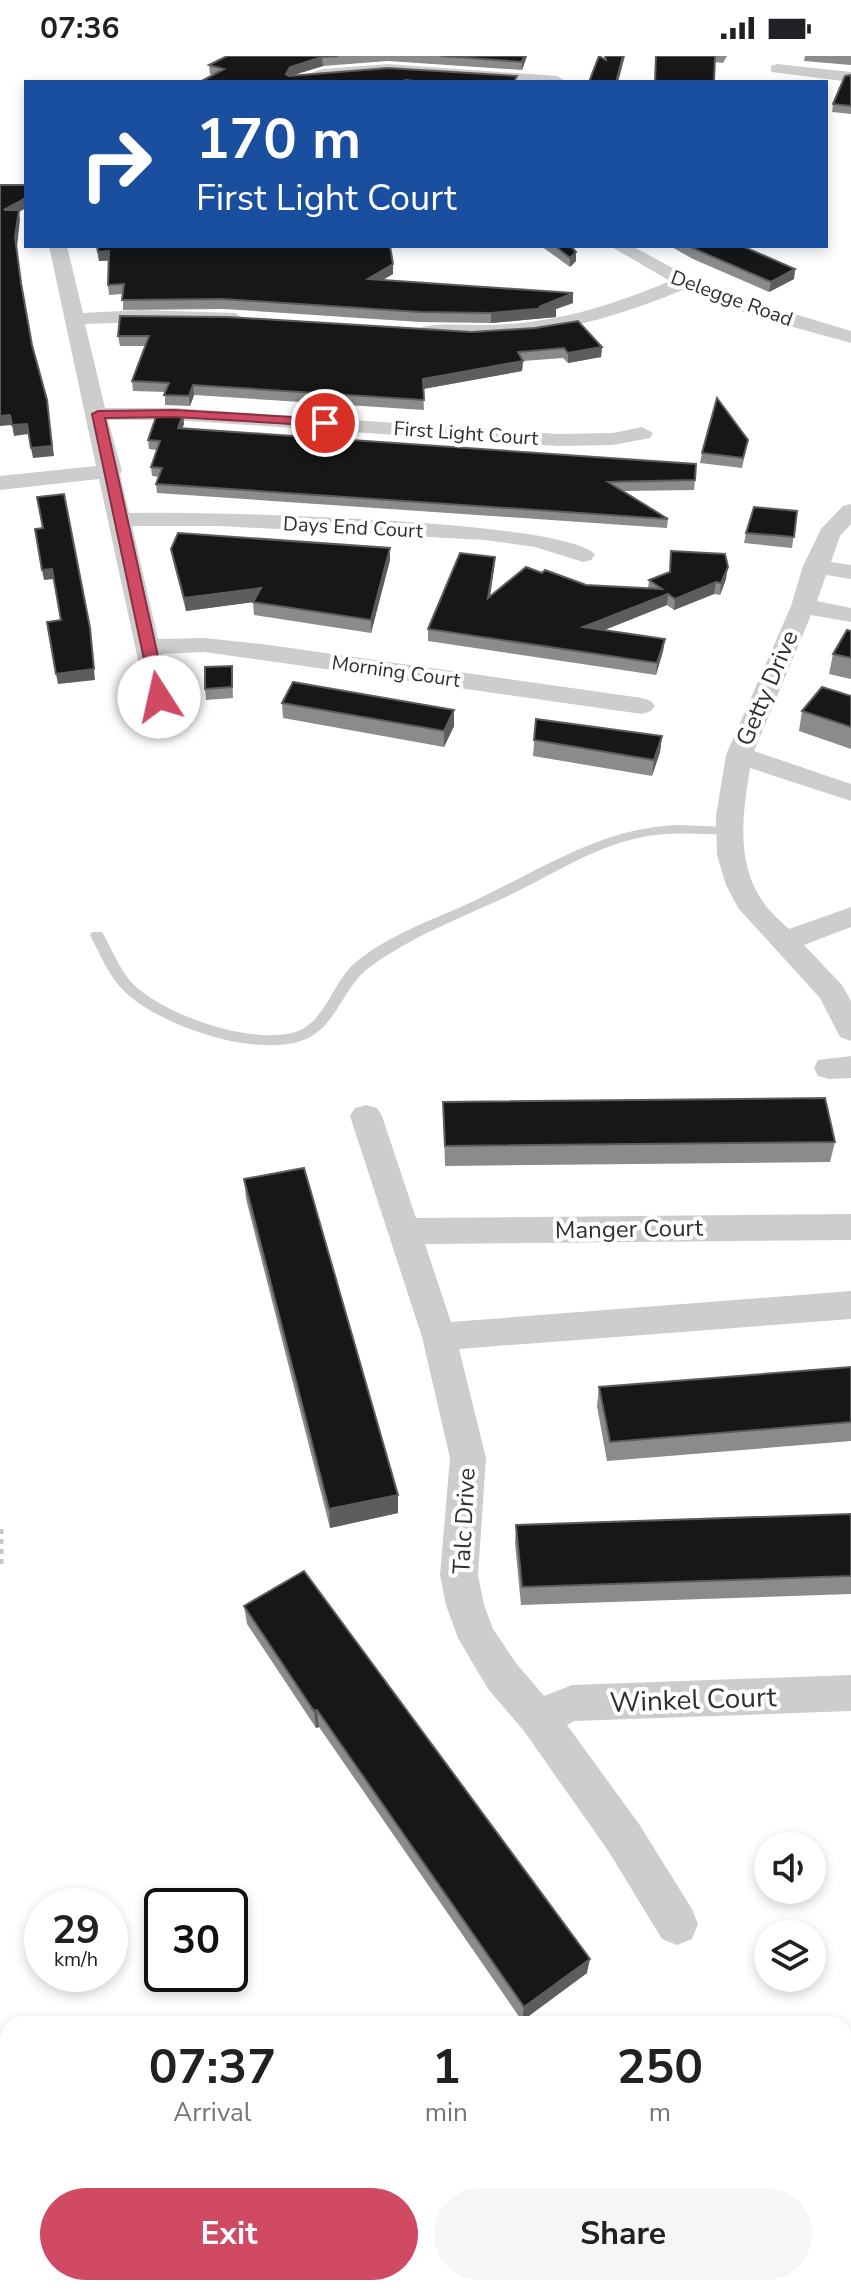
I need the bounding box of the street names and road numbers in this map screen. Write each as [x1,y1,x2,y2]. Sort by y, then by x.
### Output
street label: Delegge Road [667,264,796,333]
street label: First Light Court [393,415,540,452]
street label: Days End Court [282,510,424,545]
street label: Getty Drive [728,625,806,751]
street label: Morning Court [330,649,463,694]
street label: Manger Court [555,1212,704,1246]
street label: Talc Drive [445,1467,483,1575]
street label: Winkel Court [609,1678,777,1722]

